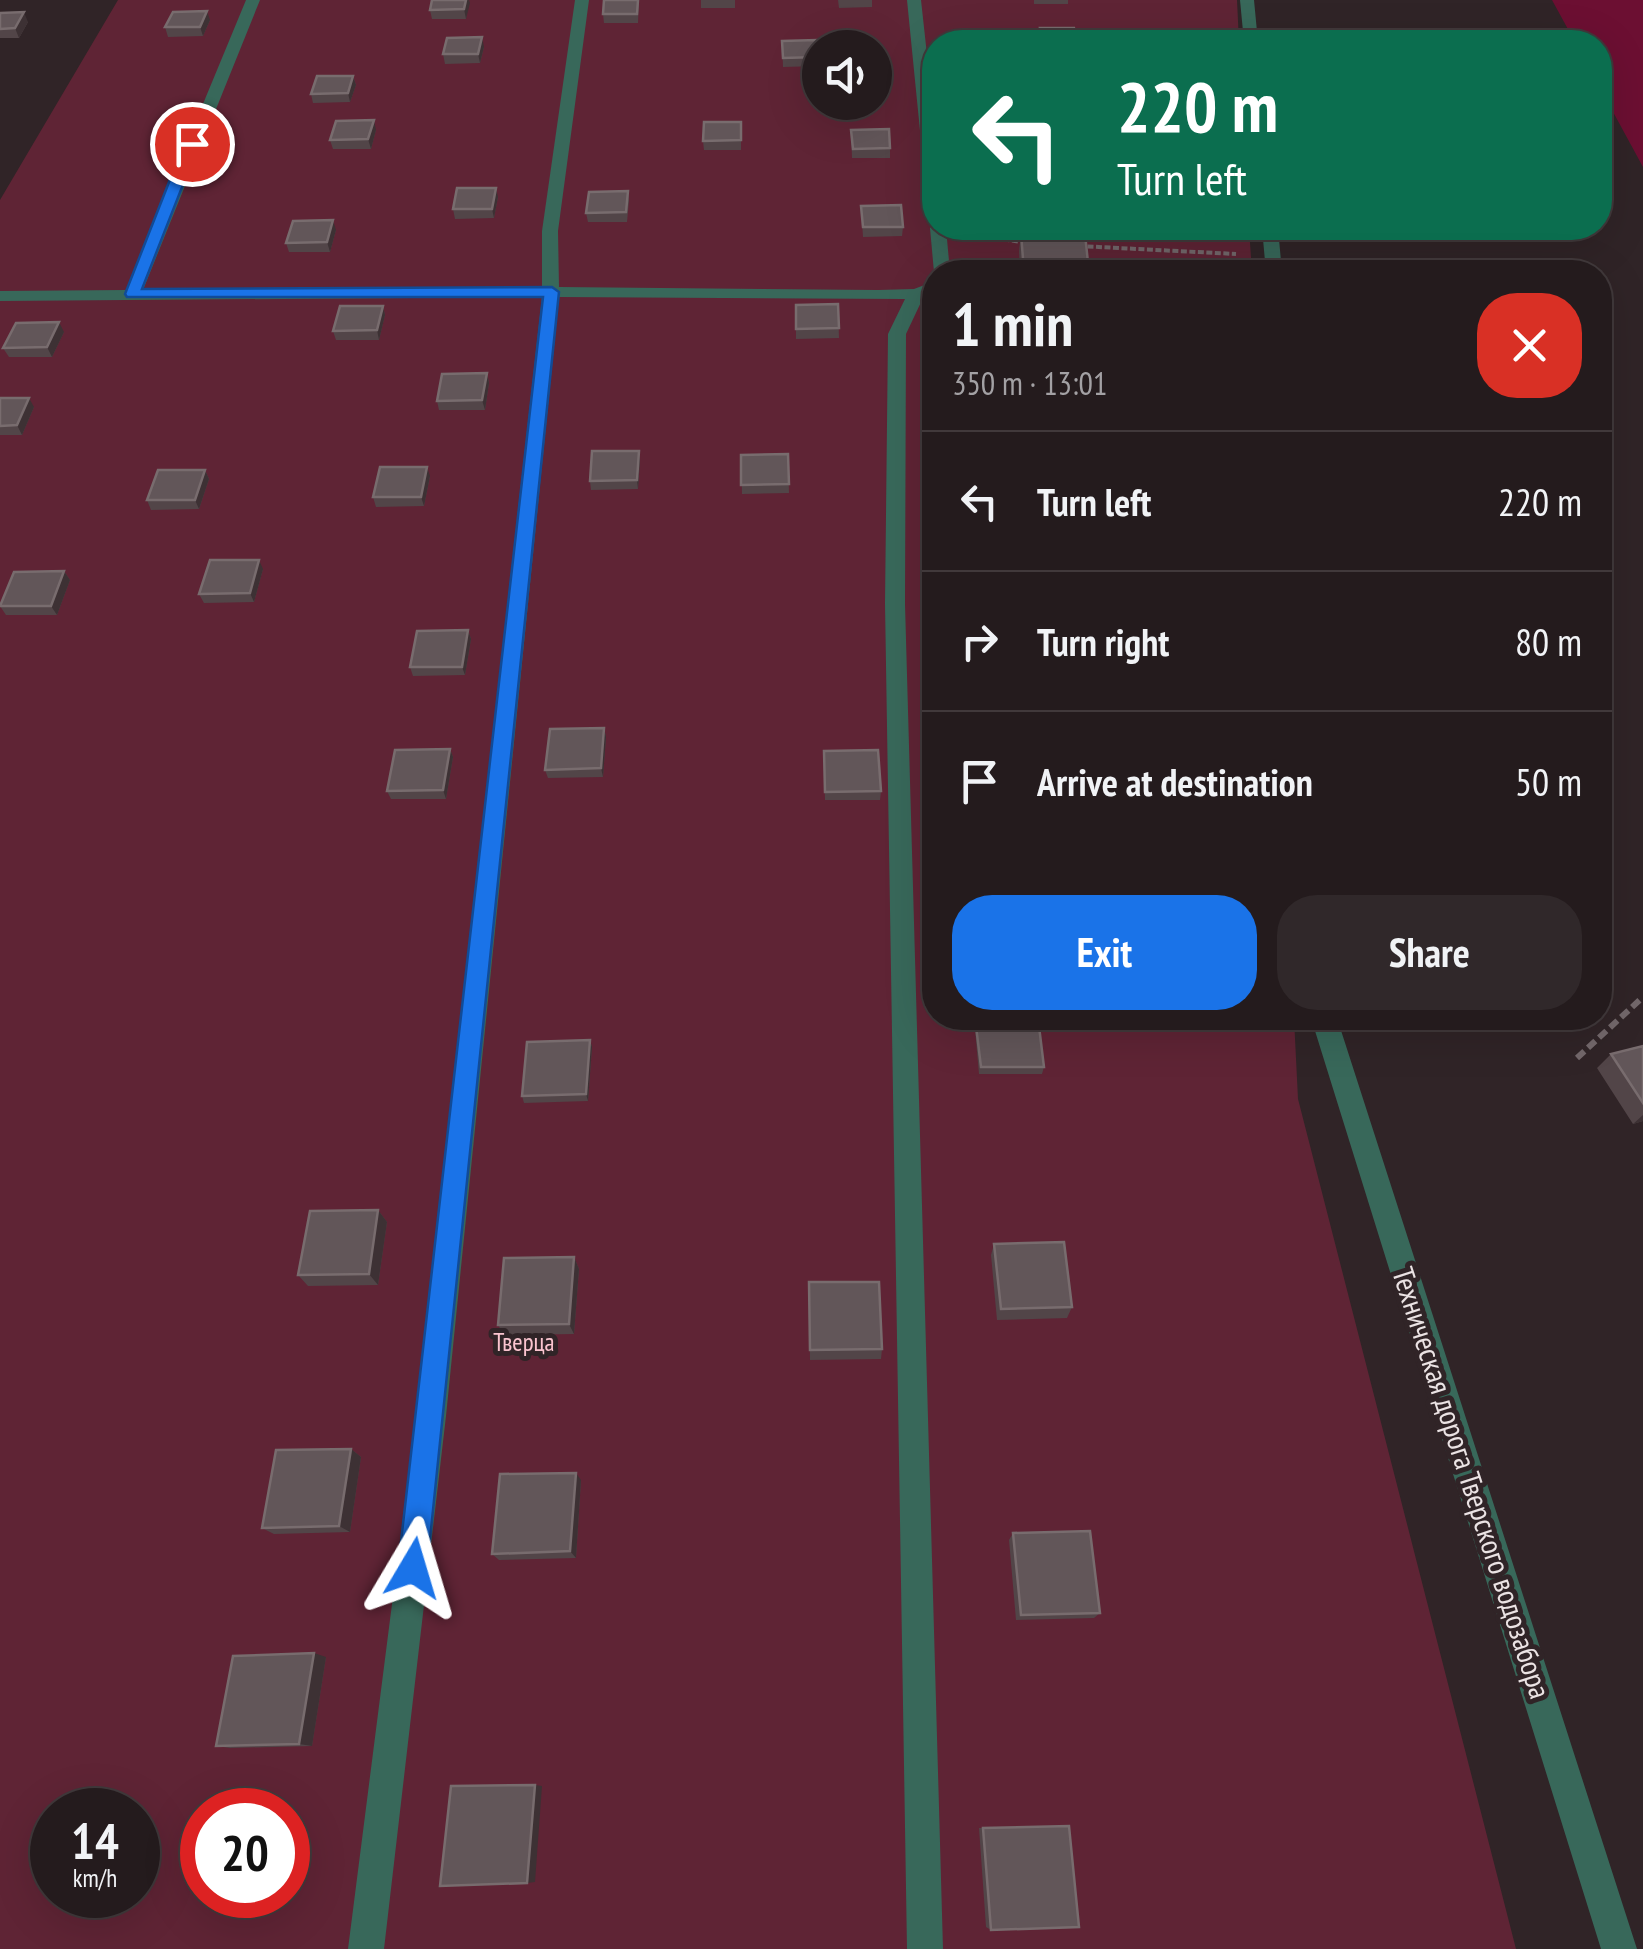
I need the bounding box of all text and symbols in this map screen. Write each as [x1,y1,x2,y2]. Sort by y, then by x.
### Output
map controls [802,30,892,120]
button: sound [802,30,892,120]
text: 220 m [1117,61,1278,151]
icon: left [952,70,1082,200]
pin [150,102,235,187]
icon: arrive [165,117,220,172]
text: Turn left [1117,149,1247,207]
text: 1 min [952,285,1073,363]
button: close [1477,293,1582,398]
text: 350 m · 13:01 [952,362,1107,404]
icon: left [952,474,1007,529]
text: Turn left [1037,477,1151,526]
text: 220 m [1498,477,1582,526]
icon: right [952,614,1007,669]
text: Turn right [1037,617,1169,666]
text: 80 m [1515,617,1582,666]
icon: arrive [952,754,1007,809]
text: Arrive at destination [1037,757,1313,806]
text: 50 m [1515,757,1582,806]
button: Exit [952,895,1257,1010]
button: Share [1277,895,1582,1010]
street label: Техническая дорога Тверского водозабора [1384,1262,1561,1703]
park label: Тверца [493,1326,555,1358]
position arrow [361,1516,465,1620]
speed limit sign: 20 [180,1788,310,1918]
text: 14 [71,1808,119,1873]
text: km/h [73,1862,117,1894]

